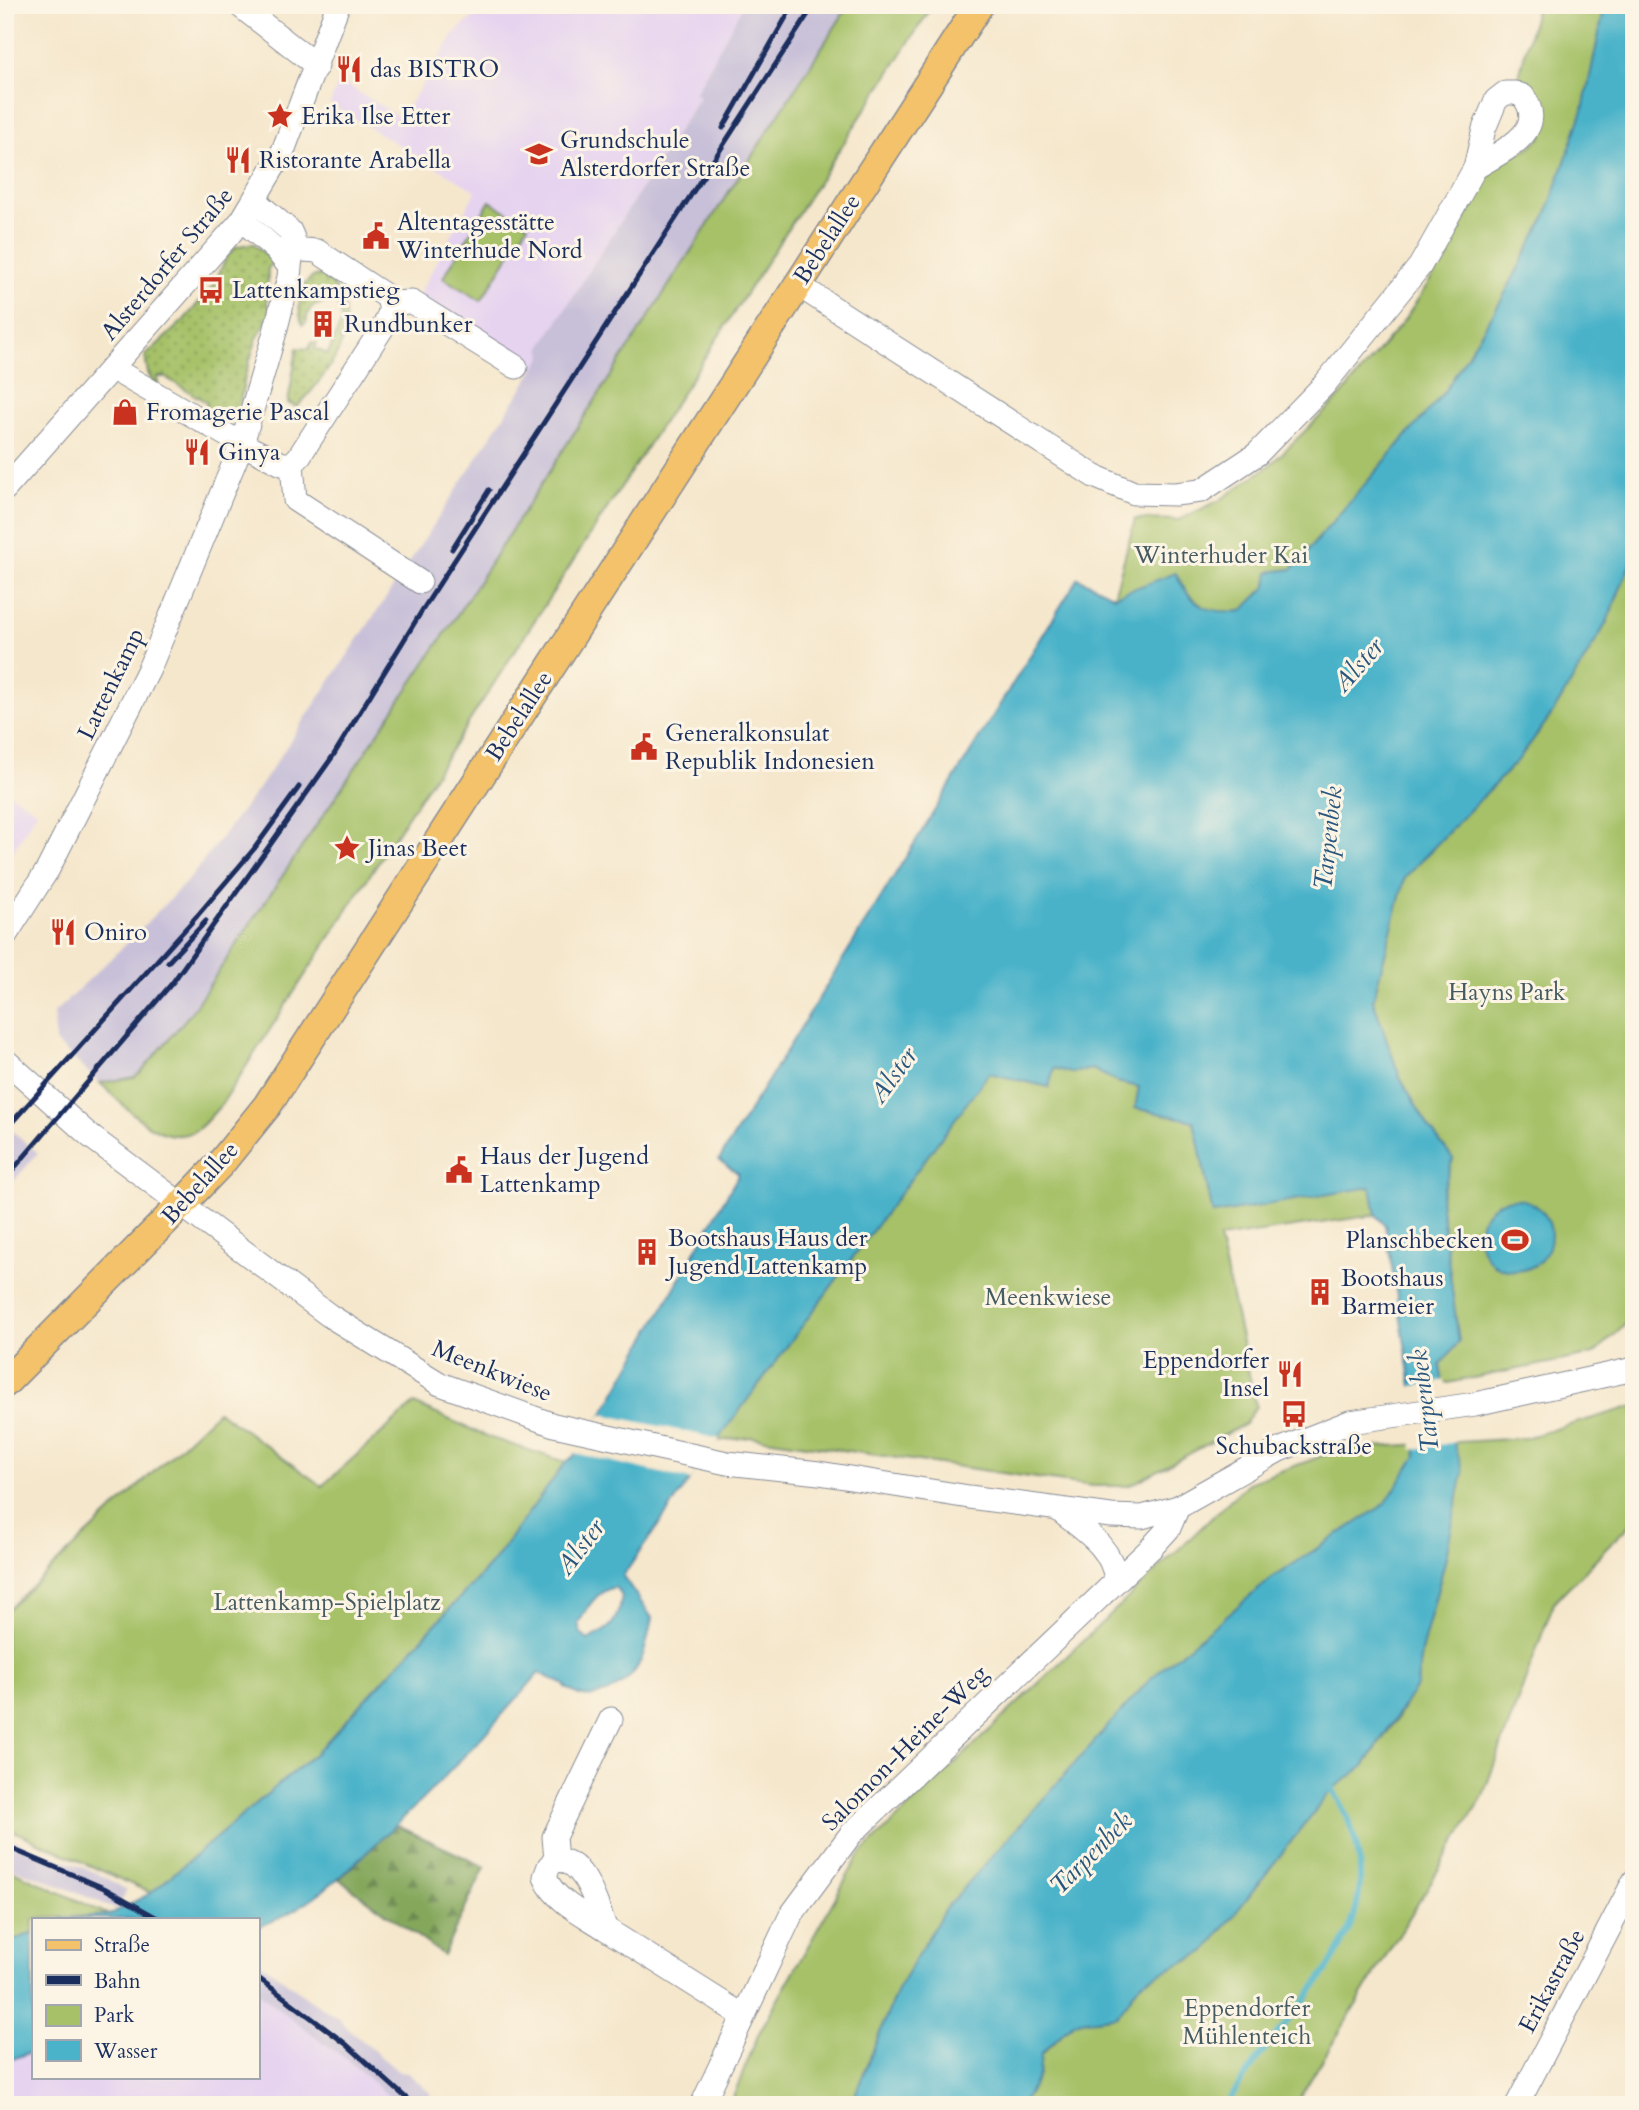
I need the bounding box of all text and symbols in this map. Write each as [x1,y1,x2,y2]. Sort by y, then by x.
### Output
place label: das BISTRO [370,53,499,86]
restaurant icon: das BISTRO [334,54,364,84]
place label: Erika Ilse Etter [301,100,451,133]
place icon: Erika Ilse Etter [265,101,295,131]
place label: Grundschule Alsterdorfer Straße [560,124,750,185]
school or university icon: Grundschule Alsterdorfer Straße [524,139,554,169]
place label: Ristorante Arabella [259,144,452,177]
restaurant icon: Ristorante Arabella [223,145,253,175]
street label: Alsterdorfer Straße [93,181,241,347]
street label: Bebelallee [786,187,868,291]
place label: Altentagesstätte Winterhude Nord [396,206,583,267]
public building icon: Altentagesstätte Winterhude Nord [361,221,391,251]
place label: Lattenkampstieg [232,274,400,307]
bus stop icon: Lattenkampstieg [196,275,226,305]
place label: Rundbunker [344,308,473,341]
building icon: Rundbunker [308,309,338,339]
place label: Fromagerie Pascal [146,396,329,429]
shop icon: Fromagerie Pascal [110,397,140,427]
place label: Ginya [218,436,281,469]
restaurant icon: Ginya [182,437,212,467]
park label: Winterhuder Kai [1133,539,1308,572]
street label: Lattenkamp [70,622,152,746]
water label: Alster [1324,629,1392,700]
street label: Bebelallee [478,664,560,768]
place label: Generalkonsulat Republik Indonesien [665,717,875,778]
public building icon: Generalkonsulat Republik Indonesien [629,732,659,762]
water label: Tarpenbek [1305,784,1351,891]
place label: Jinas Beet [365,832,467,865]
place icon: Jinas Beet [332,833,362,863]
place label: Oniro [84,916,147,949]
restaurant icon: Oniro [48,917,78,947]
park label: Hayns Park [1448,976,1566,1009]
water label: Alster [860,1039,926,1111]
street label: Bebelallee [154,1134,246,1232]
place label: Haus der Jugend Lattenkamp [480,1140,649,1201]
public building icon: Haus der Jugend Lattenkamp [444,1155,474,1185]
place label: Bootshaus Haus der Jugend Lattenkamp [665,1222,868,1283]
place label: Planschbecken [1345,1224,1494,1257]
sports icon: Planschbecken [1500,1225,1530,1255]
building icon: Bootshaus Haus der Jugend Lattenkamp [632,1237,662,1267]
place label: Bootshaus Barmeier [1341,1262,1444,1323]
building icon: Bootshaus Barmeier [1305,1277,1335,1307]
park label: Meenkwiese [985,1281,1111,1314]
street label: Meenkwiese [427,1332,557,1410]
place label: Eppendorfer Insel [1143,1344,1269,1405]
water label: Tarpenbek [1400,1347,1448,1455]
restaurant icon: Eppendorfer Insel [1275,1359,1305,1389]
bus stop icon: Schubackstraße [1279,1399,1309,1429]
place label: Schubackstraße [1216,1430,1372,1463]
water label: Alster [547,1511,613,1583]
park label: Lattenkamp-Spielplatz [213,1586,441,1619]
street label: Salomon-Heine-Weg [815,1657,996,1838]
water label: Tarpenbek [1042,1804,1140,1902]
legend [32,1918,259,2078]
street label: Erikastraße [1511,1923,1593,2039]
text: Straße [94,1931,150,1960]
text: Bahn [94,1967,141,1996]
park label: Eppendorfer Mühlenteich [1183,1992,1311,2053]
text: Park [94,2001,135,2030]
text: Wasser [93,2037,158,2066]

